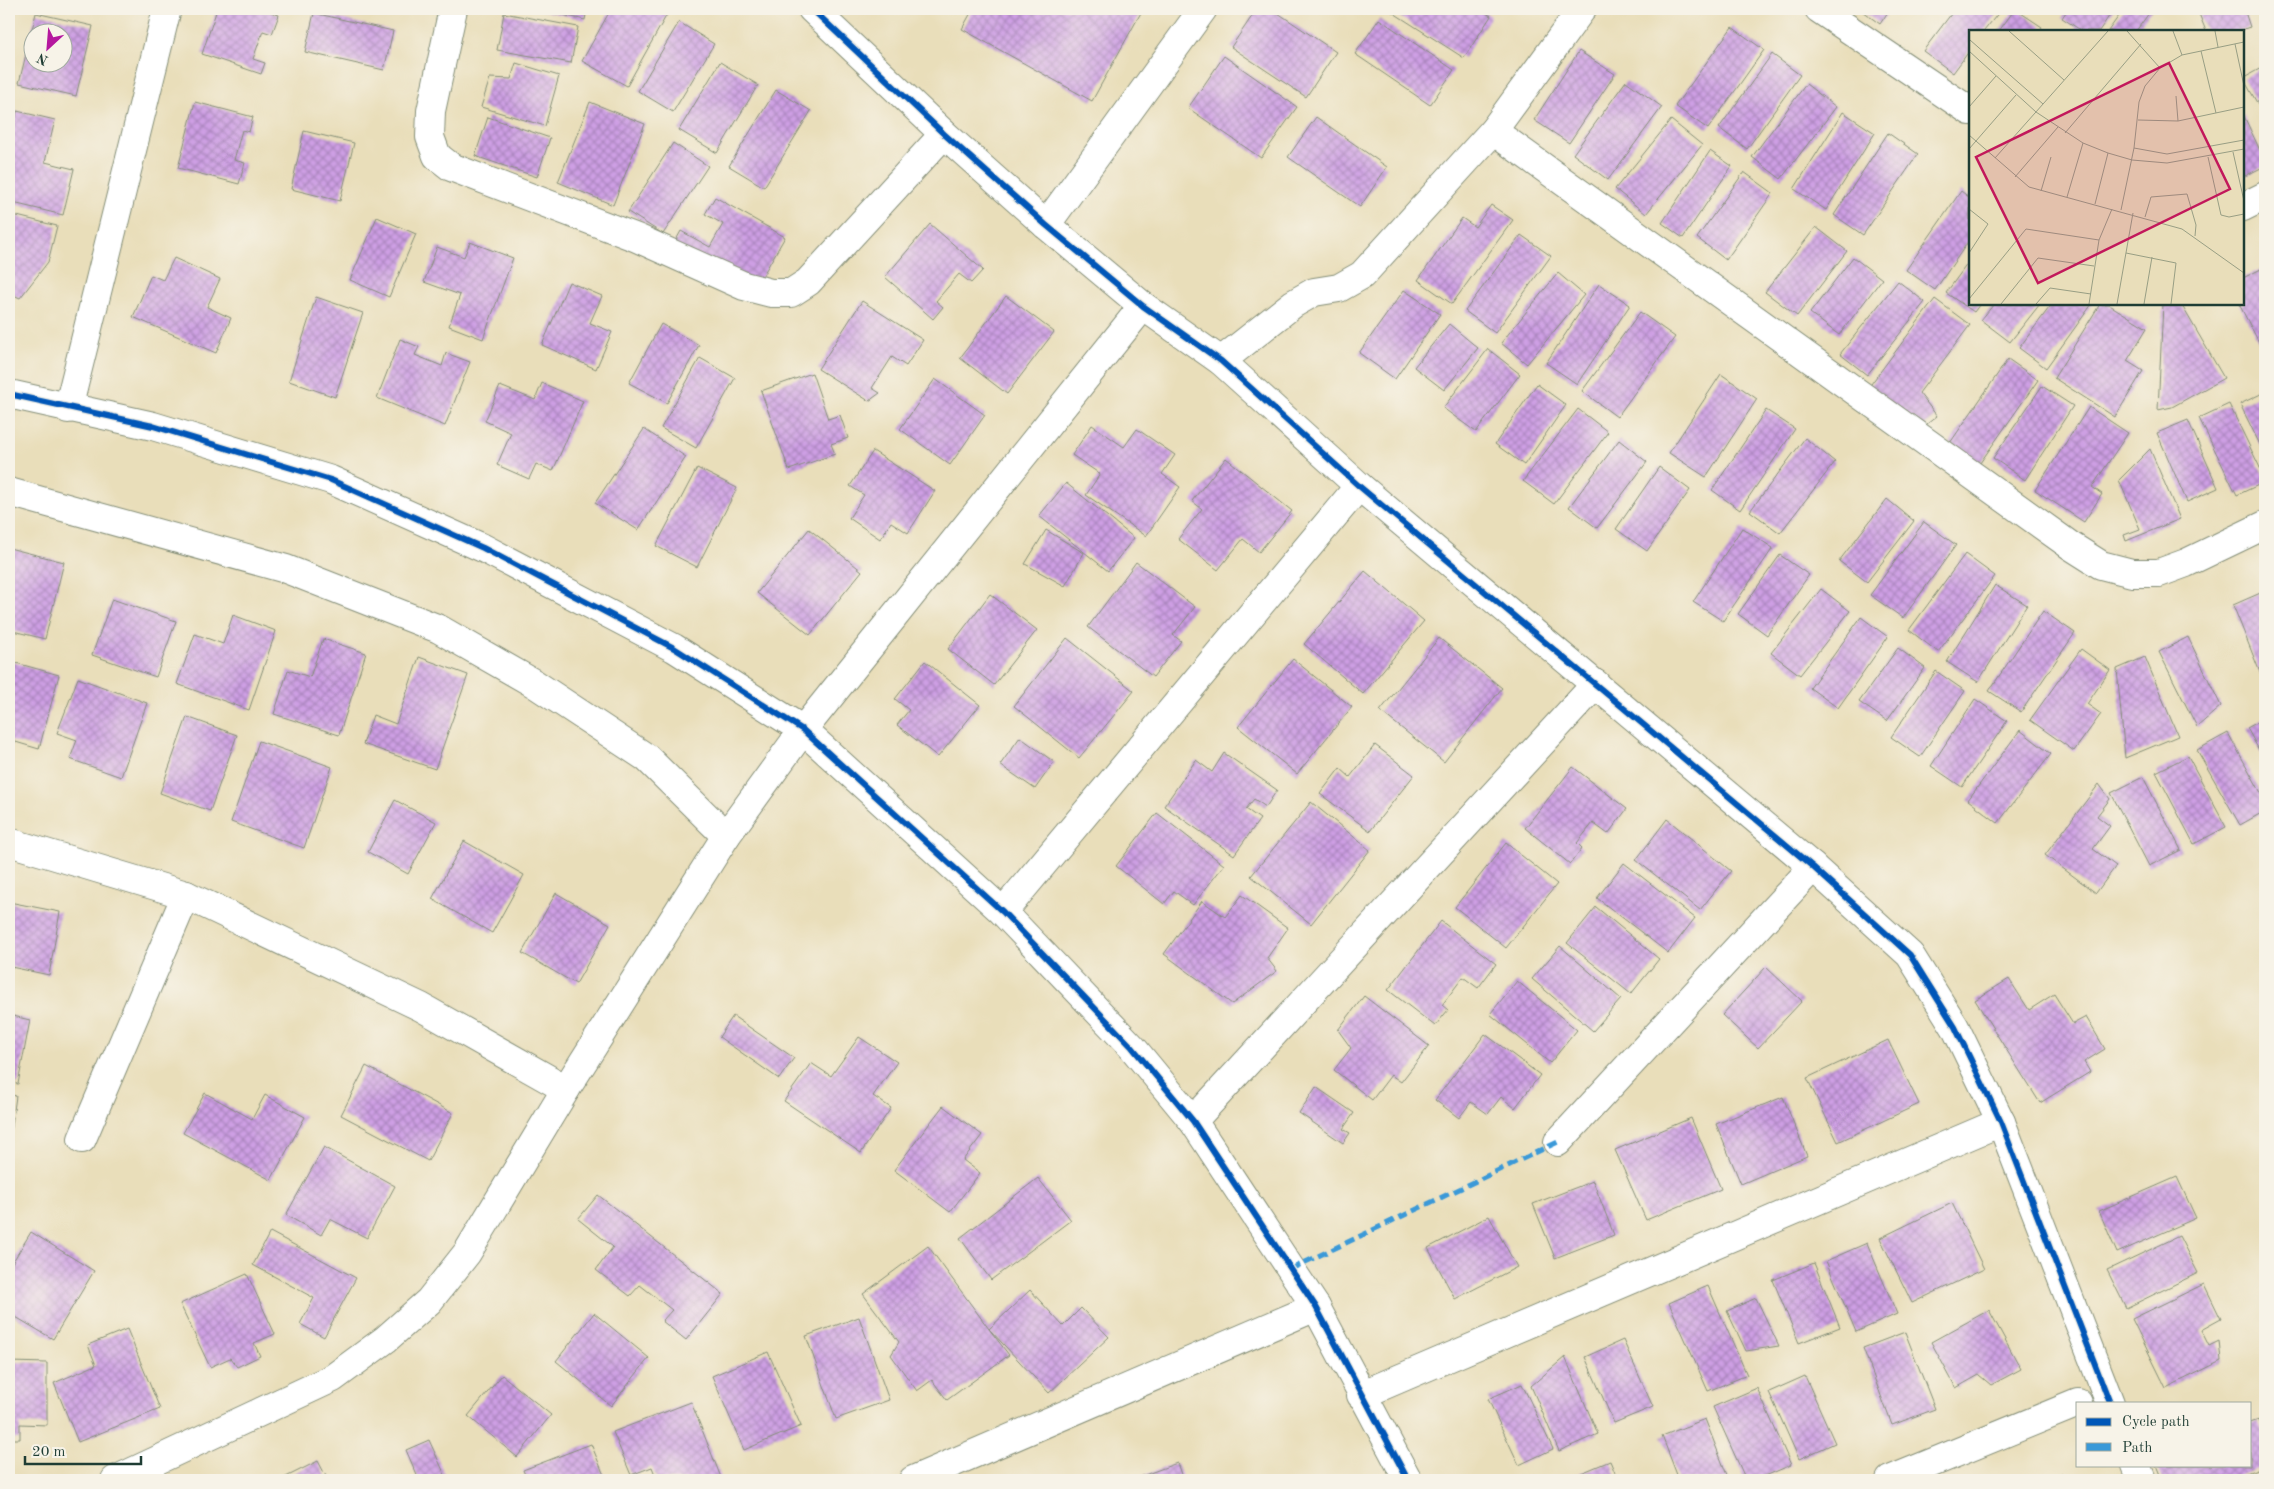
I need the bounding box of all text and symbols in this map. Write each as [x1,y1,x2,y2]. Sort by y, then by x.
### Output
north arrow [22,22,72,72]
inset map [1969,30,2244,305]
text: N [35,50,51,67]
legend [2076,1402,2252,1466]
text: Cycle path [2122,1415,2190,1430]
scale bar [25,1434,141,1466]
text: Path [2122,1441,2152,1456]
text: 20 m [32,1445,66,1460]

